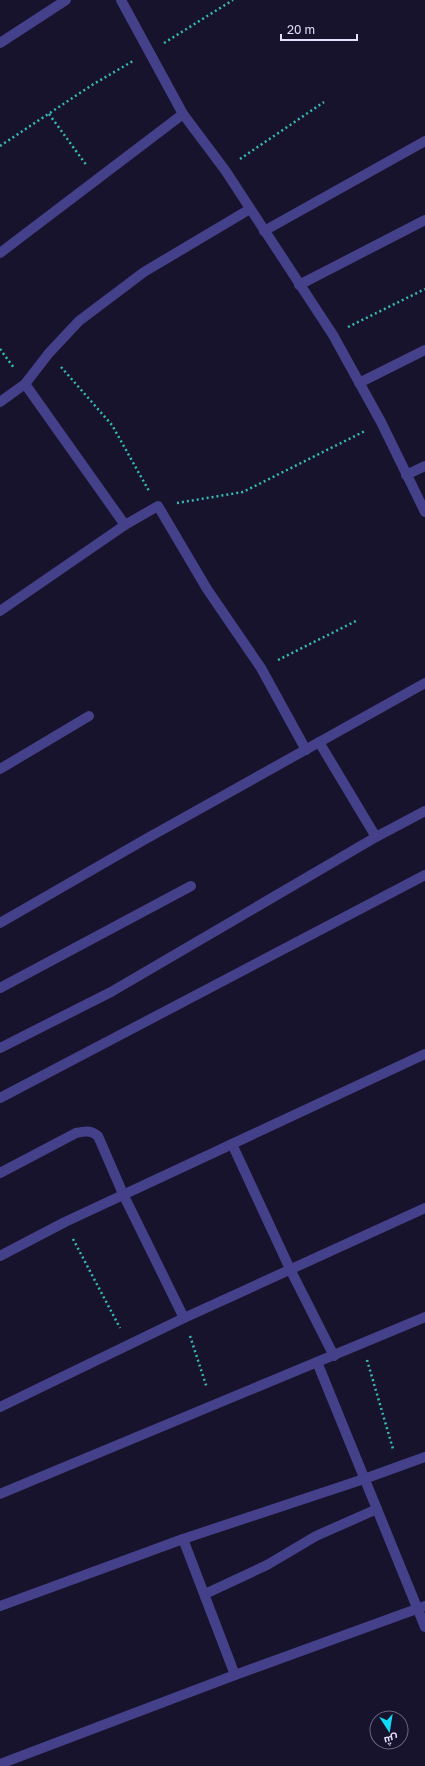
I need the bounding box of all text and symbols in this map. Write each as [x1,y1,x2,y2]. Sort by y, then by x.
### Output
scale bar [281,16,357,42]
text: 20 m [287,22,315,37]
north arrow [369,1710,409,1750]
text: ش [383,1731,399,1748]

